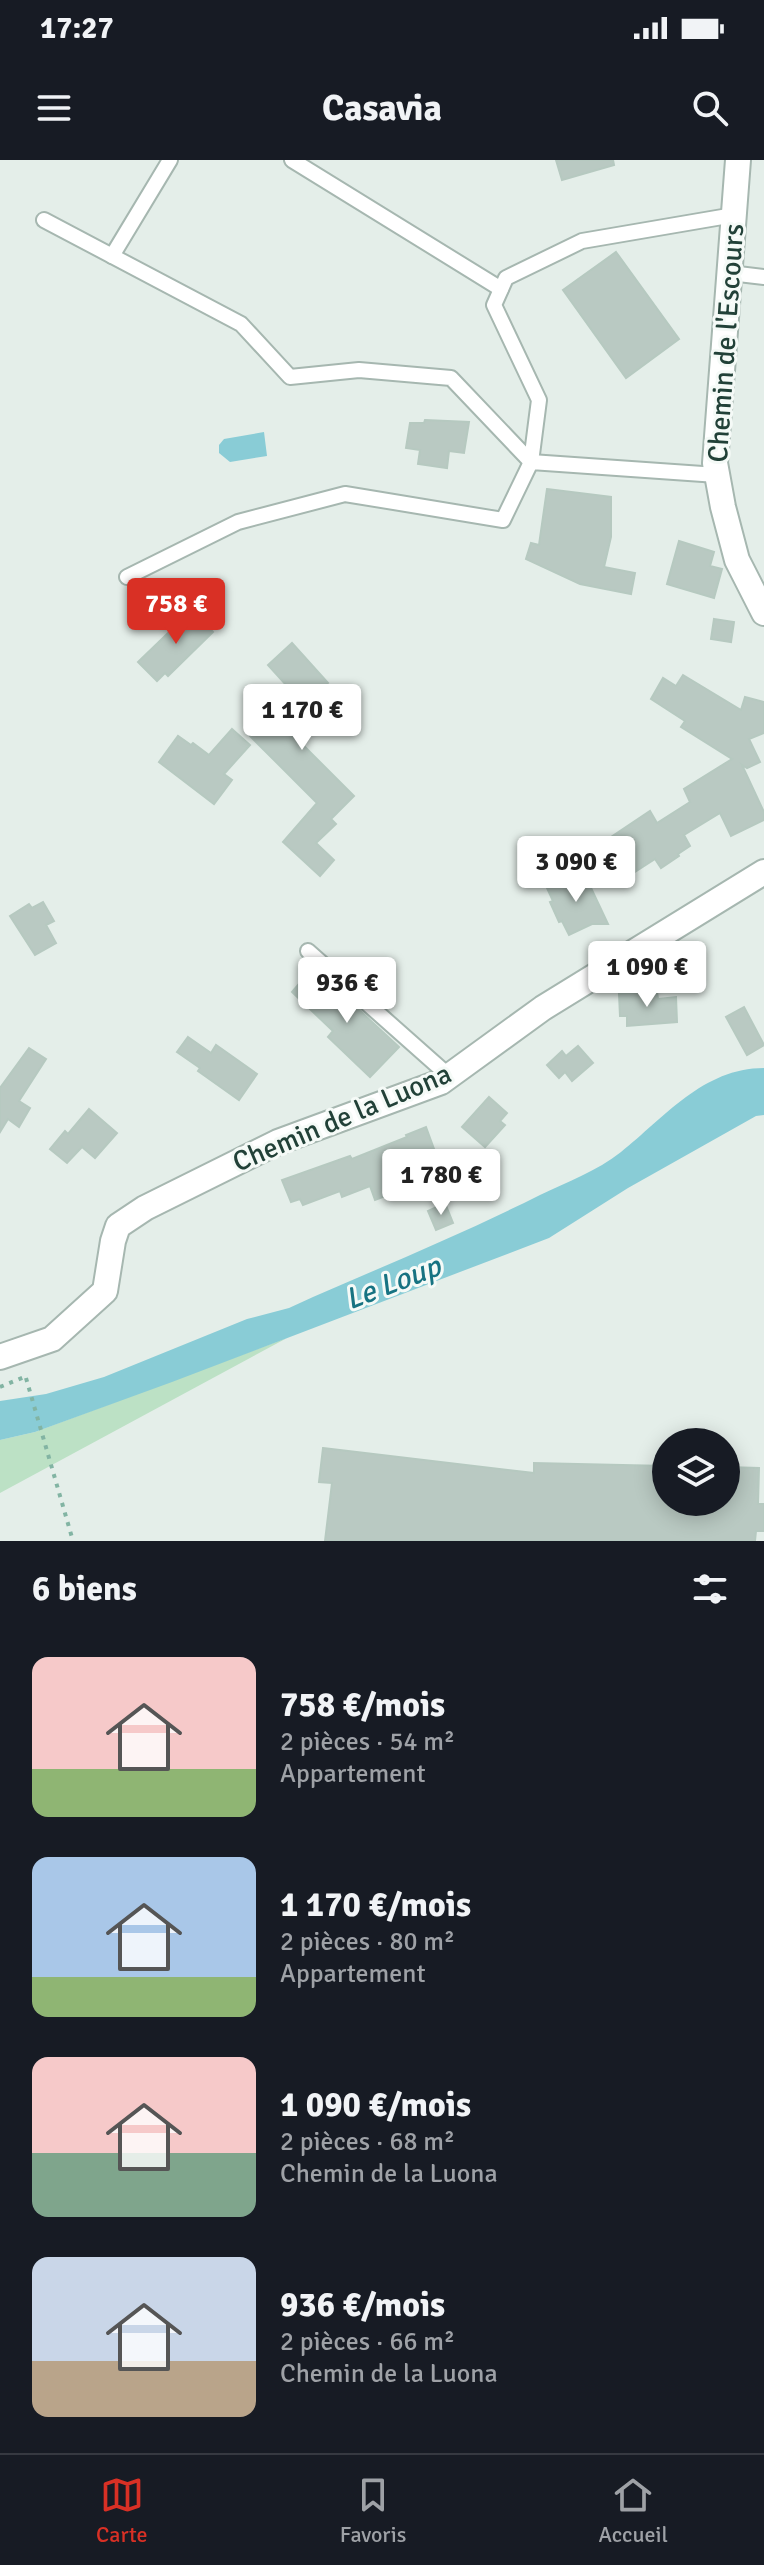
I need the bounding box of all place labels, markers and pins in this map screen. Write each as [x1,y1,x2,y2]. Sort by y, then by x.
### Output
pin: 758 € [120,578,232,646]
pin: 1 170 € [228,684,376,752]
pin: 3 090 € [502,836,650,904]
pin: 1 090 € [573,941,721,1009]
pin: 936 € [291,957,403,1025]
pin: 1 780 € [367,1149,515,1217]

